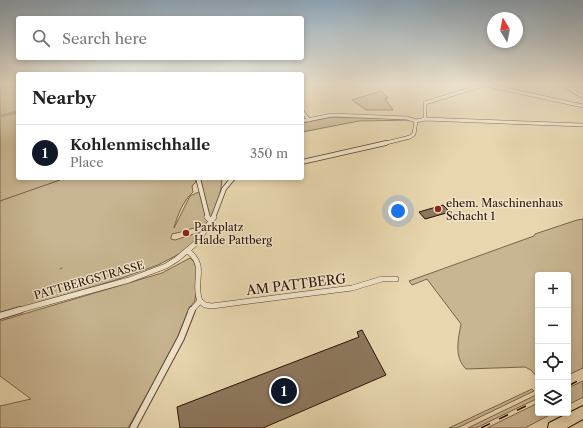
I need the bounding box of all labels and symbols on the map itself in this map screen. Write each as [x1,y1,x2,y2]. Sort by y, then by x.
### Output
north arrow [487,12,523,48]
place label: ehem. Maschinenhaus Schacht 1 [446,196,563,223]
your location [388,201,408,221]
marker: ehem. Maschinenhaus Schacht 1 [433,204,443,214]
place label: Parkplatz Halde Pattberg [194,220,272,247]
marker: Parkplatz Halde Pattberg [181,228,191,238]
street label: PATTBERGSTRASSE [32,257,146,302]
street label: AM PATTBERG [244,270,347,298]
pin: 1 [271,376,297,406]

